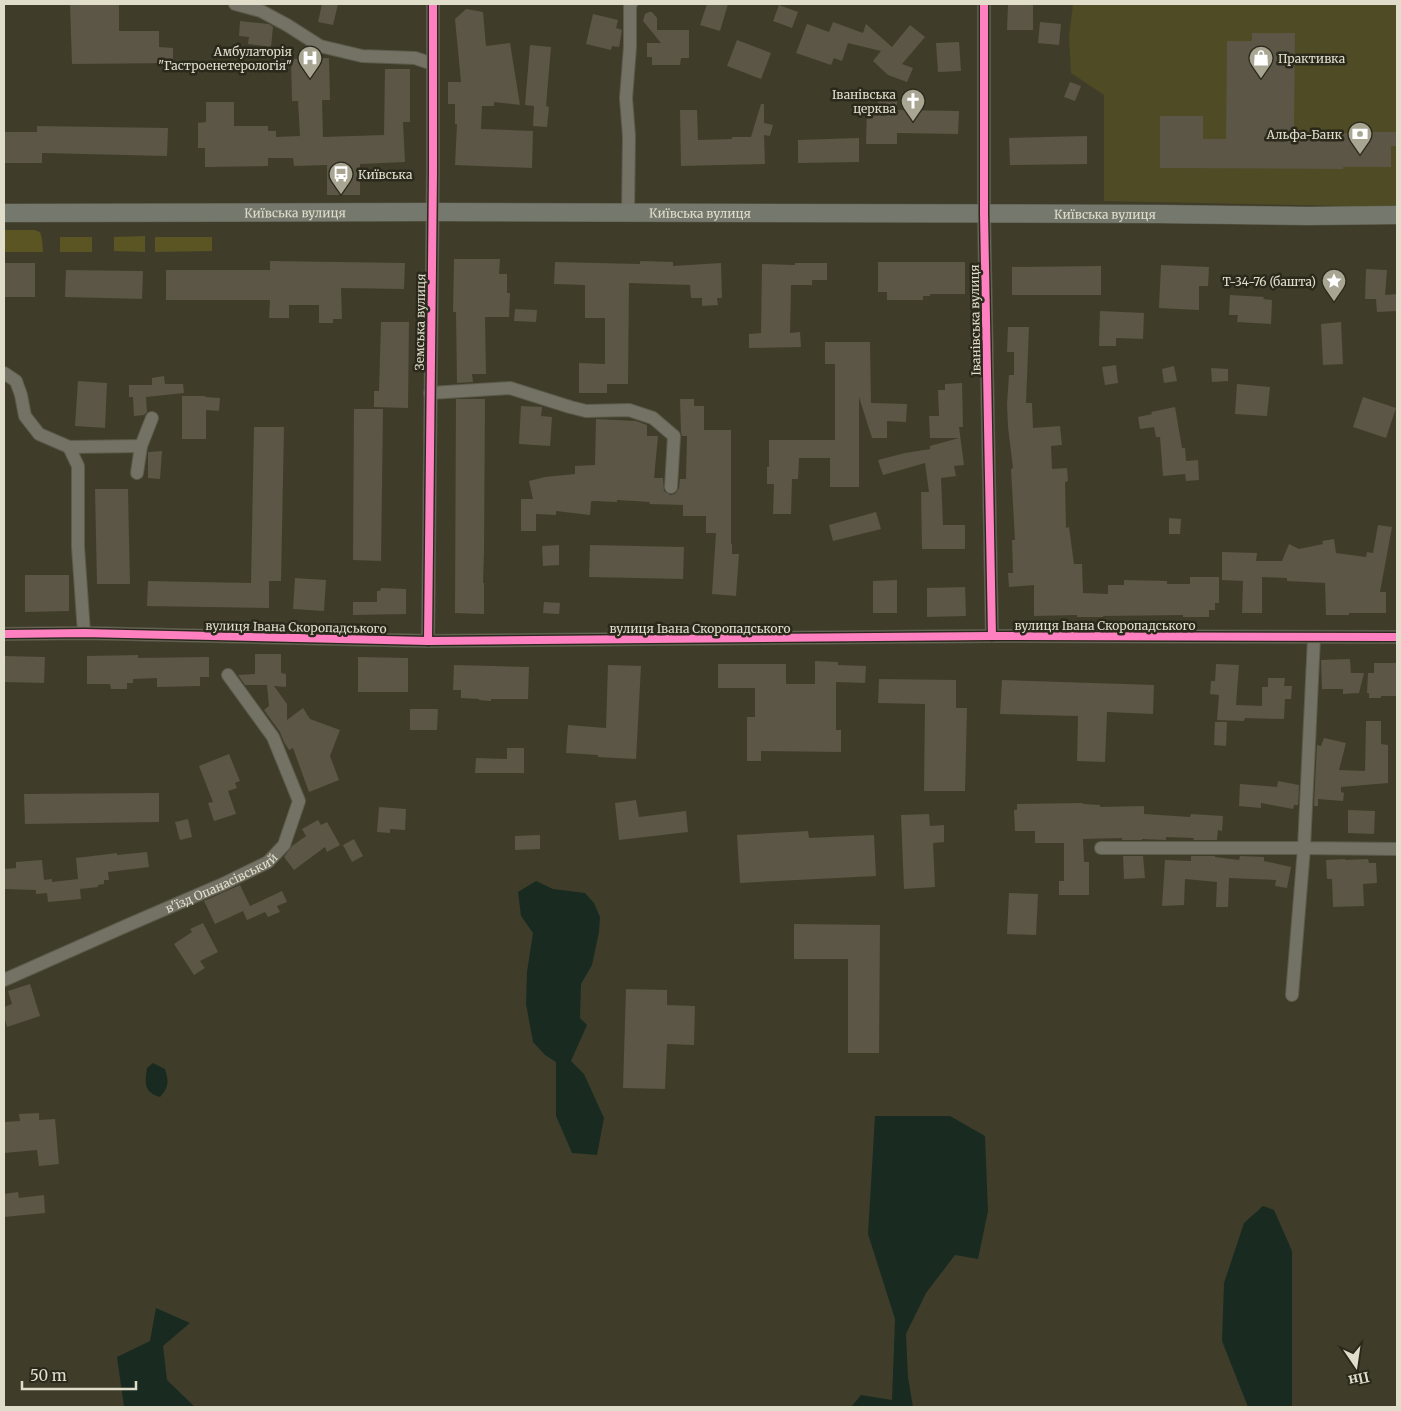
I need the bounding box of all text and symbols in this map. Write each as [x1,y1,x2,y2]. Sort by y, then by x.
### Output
place label: Амбулаторія "Гастроенетерологія" [158,44,292,73]
hospital icon: Амбулаторія "Гастроенетерологія" [297,45,323,79]
shop icon: Практивка [1248,45,1274,79]
place label: Практивка [1278,51,1346,66]
place label: Іванівська церква [832,87,897,116]
church icon: Іванівська церква [900,88,926,122]
bank icon: Альфа-Банк [1347,121,1373,155]
place label: Альфа-Банк [1266,127,1342,142]
bus stop icon: Київська [328,161,354,195]
place label: Київська [358,167,413,182]
street label: Київська вулиця [244,205,346,220]
street label: Київська вулиця [649,205,751,220]
street label: Київська вулиця [1054,206,1156,221]
street label: Іванівська вулиця [967,264,983,376]
place icon: Т-34-76 (башта) [1321,268,1347,302]
street label: Земська вулиця [412,273,428,371]
place label: Т-34-76 (башта) [1223,274,1316,289]
street label: вулиця Івана Скоропадського [205,618,387,636]
street label: вулиця Івана Скоропадського [1014,618,1196,633]
street label: вулиця Івана Скоропадського [609,621,791,636]
street label: в'їзд Опанасівський [163,850,280,916]
north arrow [1331,1341,1381,1391]
scale bar [22,1358,136,1390]
text: 50 m [30,1366,67,1385]
text: Пн [1347,1368,1371,1390]

